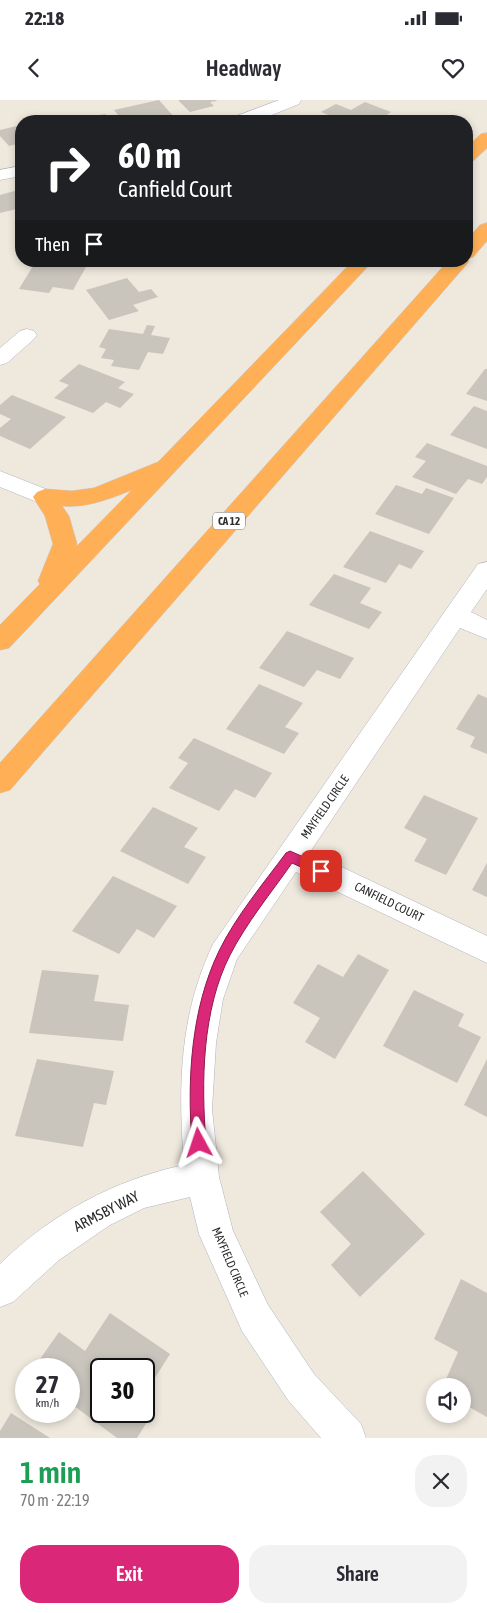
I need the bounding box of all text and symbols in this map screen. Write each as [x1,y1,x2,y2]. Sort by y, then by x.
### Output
text: 22:18 [25,7,64,29]
icon: back [20,54,48,82]
icon: heart [439,54,467,82]
text: Headway [206,55,281,81]
icon: right [35,135,100,200]
text: 60 m [118,135,181,175]
text: Canfield Court [118,176,232,202]
icon: arrive [80,230,108,258]
text: Then [35,233,70,255]
road number: CA 12 [213,512,245,530]
street label: MAYFIELD CIRCLE [298,773,352,841]
pin [300,850,342,892]
icon: arrive [307,857,335,885]
street label: CANFIELD COURT [352,879,426,925]
position arrow [172,1116,224,1168]
street label: ARMSBY WAY [71,1187,142,1235]
street label: MAYFIELD CIRCLE [209,1225,251,1299]
speed limit sign: 30 [90,1358,155,1423]
text: 27 [36,1370,59,1398]
map controls [426,1378,471,1423]
button: sound [426,1378,471,1423]
text: km/h [36,1396,59,1410]
text: 1 min [20,1455,81,1489]
button: close [415,1455,467,1507]
text: 70 m · 22:19 [20,1491,90,1509]
button: Exit [20,1545,239,1603]
button: Share [249,1545,467,1603]

